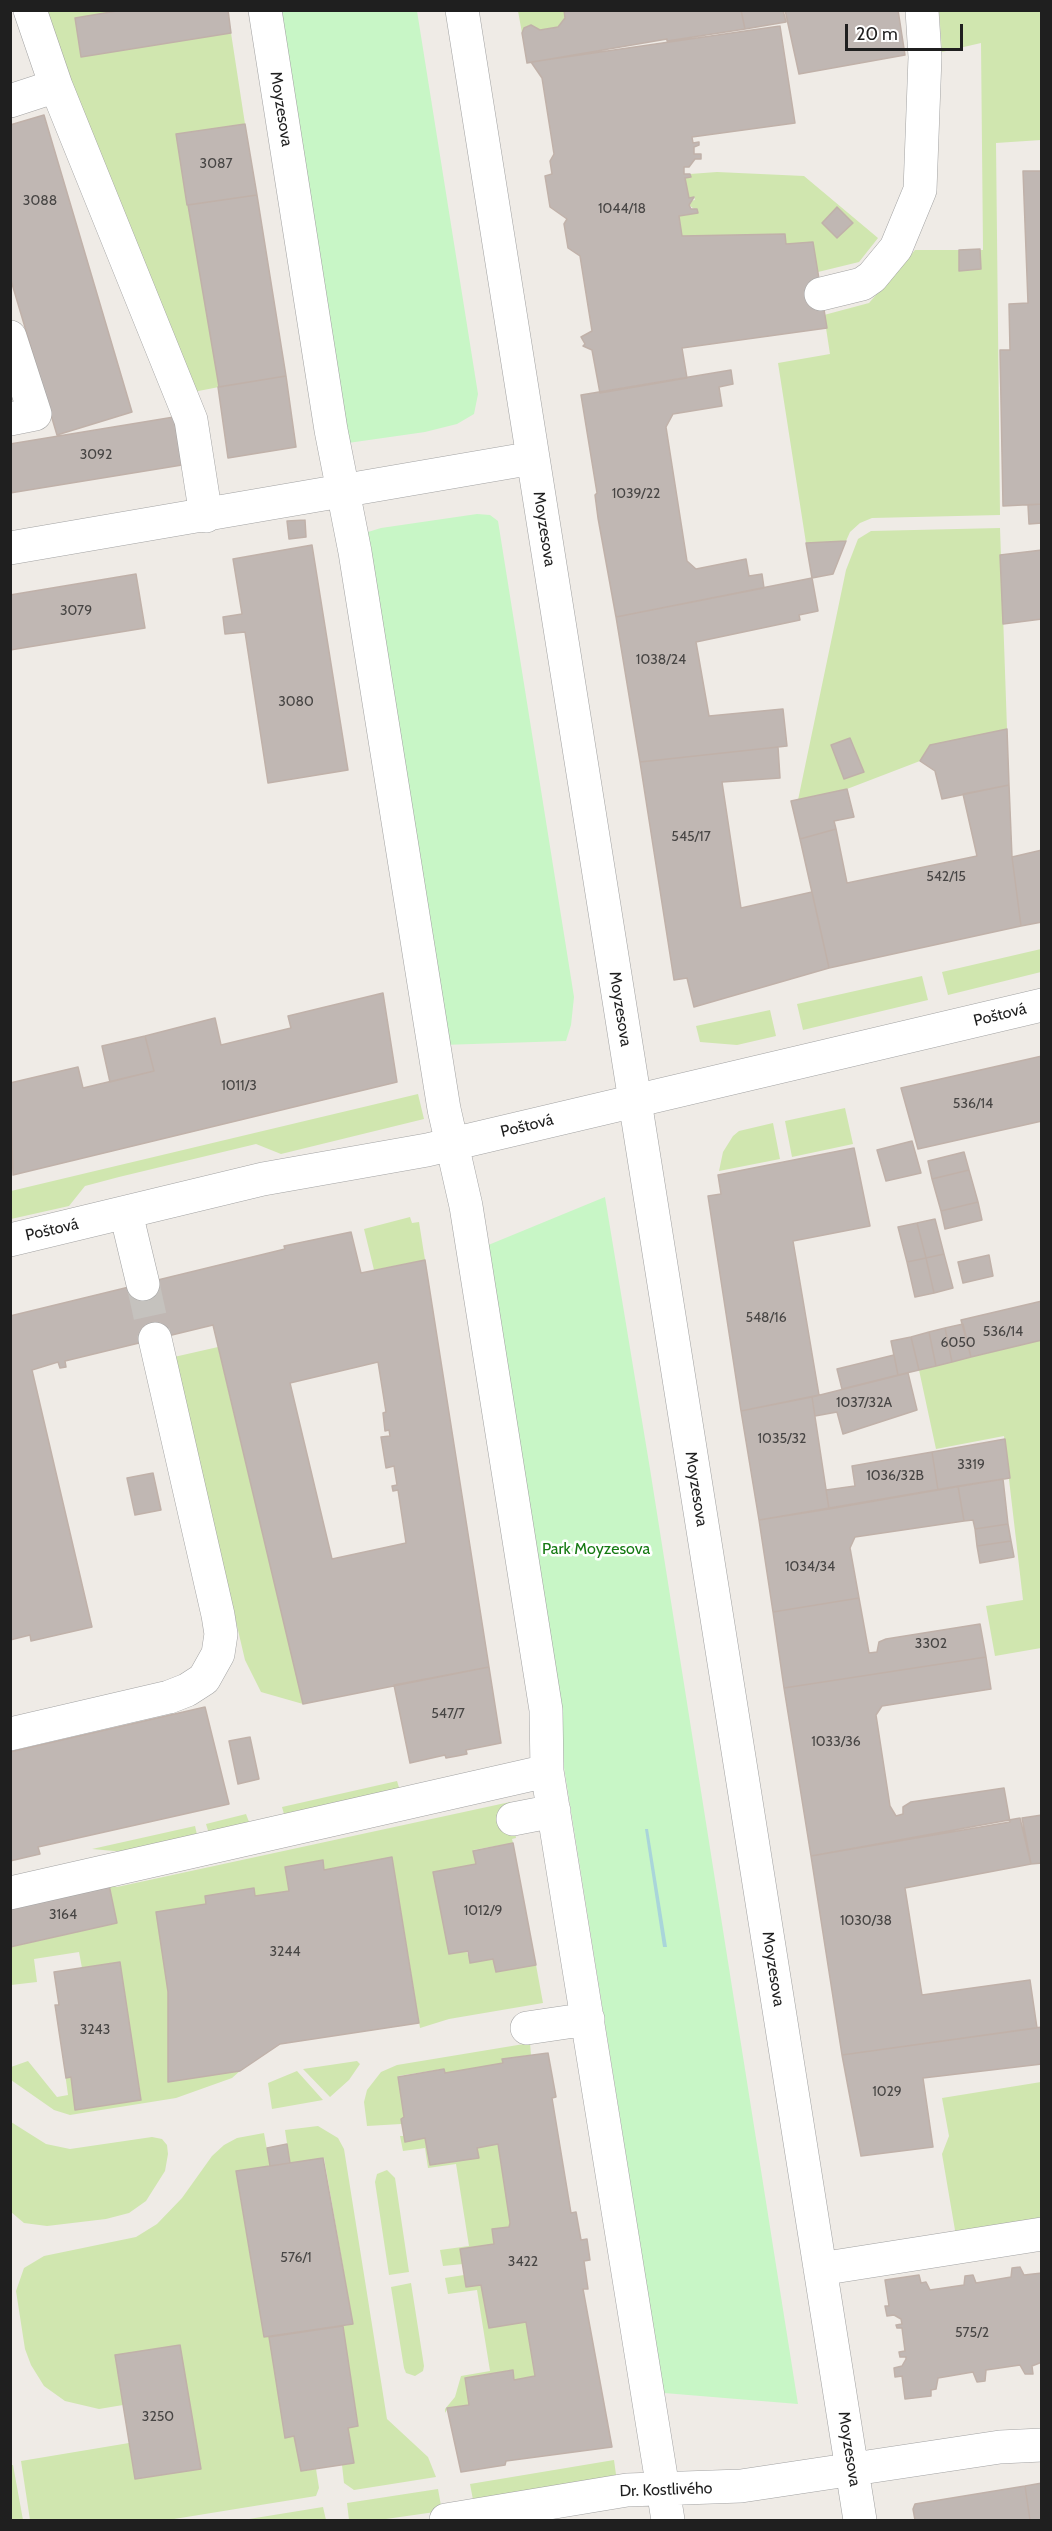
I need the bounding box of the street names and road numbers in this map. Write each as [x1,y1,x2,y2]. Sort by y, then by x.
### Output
street label: Moyzesova [266,70,296,148]
street label: Moyzesova [529,490,559,568]
street label: Moyzesova [605,970,635,1048]
street label: Poštová [972,999,1028,1031]
street label: Poštová [499,1110,555,1142]
street label: Poštová [24,1215,80,1245]
street label: Moyzesova [681,1450,711,1528]
street label: Moyzesova [758,1930,788,2008]
street label: Moyzesova [834,2410,864,2488]
street label: Dr. Kostlivého [619,2479,713,2501]

